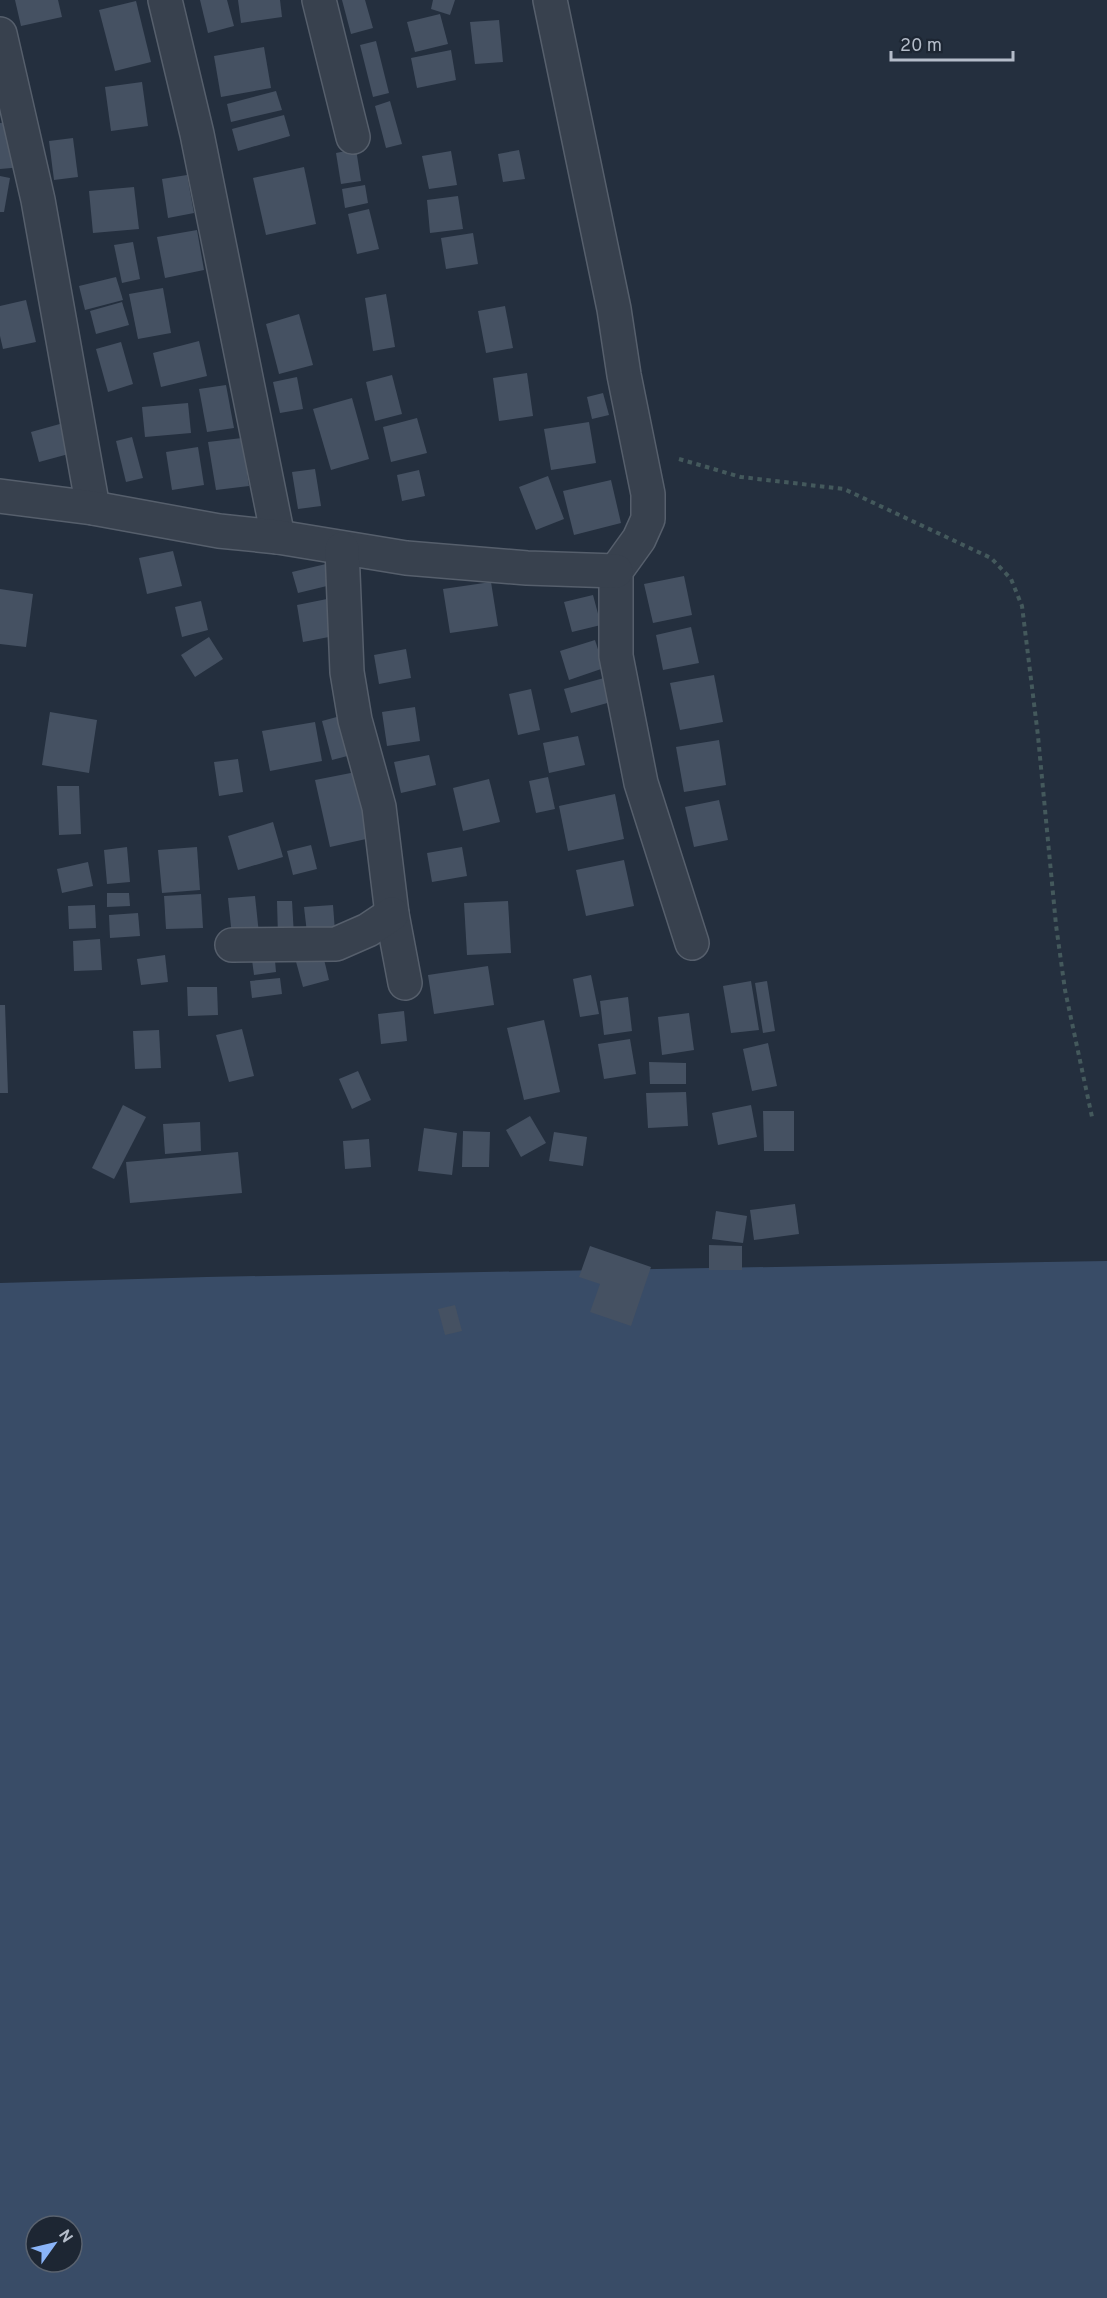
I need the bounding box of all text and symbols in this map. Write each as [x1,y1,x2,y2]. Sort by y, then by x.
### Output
scale bar [891,24,1012,62]
text: 20 m [900,35,942,58]
north arrow [24,2214,84,2274]
text: N [53,2226,76,2247]

